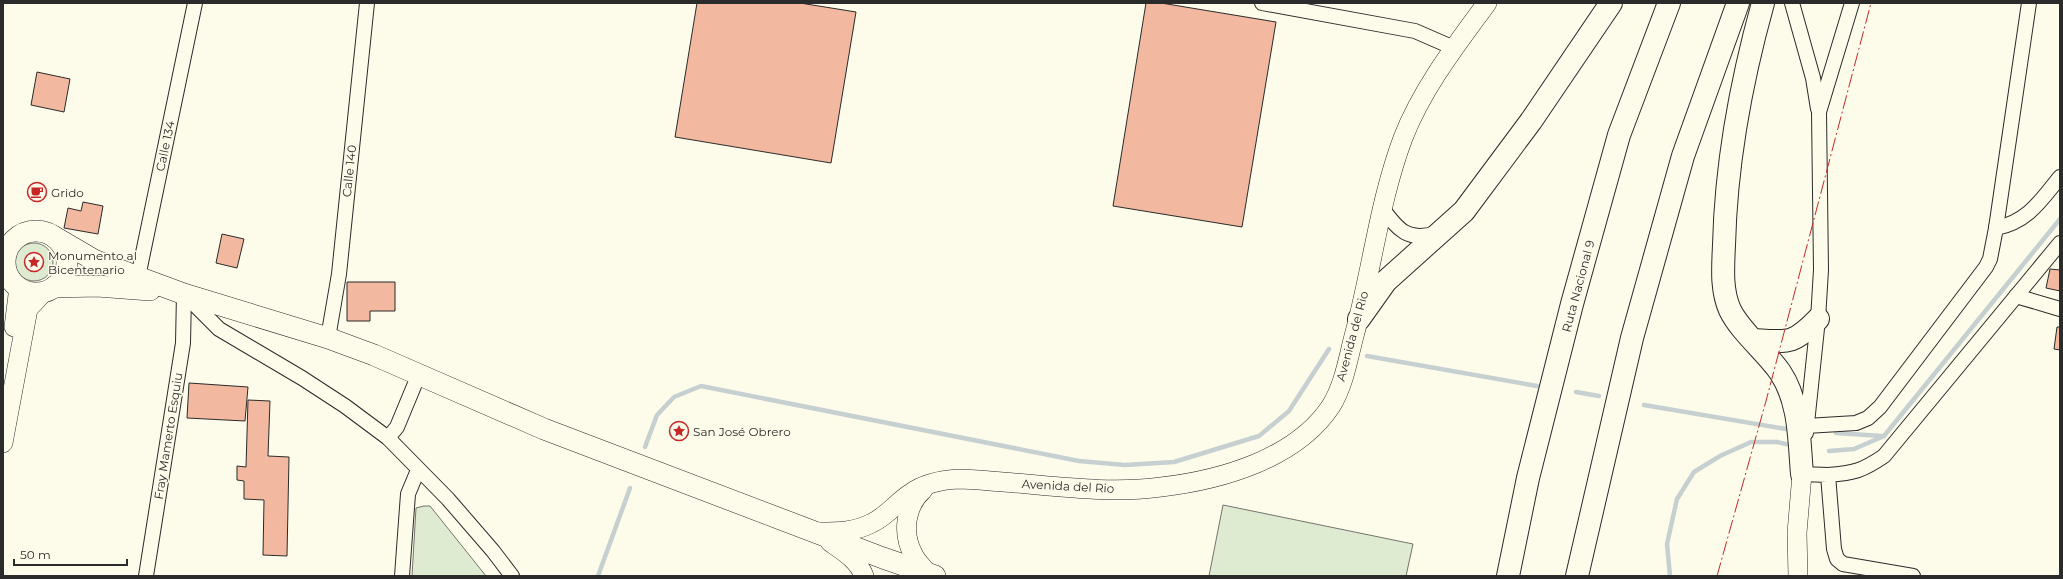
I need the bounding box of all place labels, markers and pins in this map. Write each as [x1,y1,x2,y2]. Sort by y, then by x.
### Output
cafe icon: Grido [26,181,48,203]
place label: Grido [51,185,84,200]
place label: Monumento al Bicentenario [48,248,137,277]
place icon: Monumento al Bicentenario [23,251,45,273]
place icon: San José Obrero [668,420,690,442]
place label: San José Obrero [693,424,791,439]

